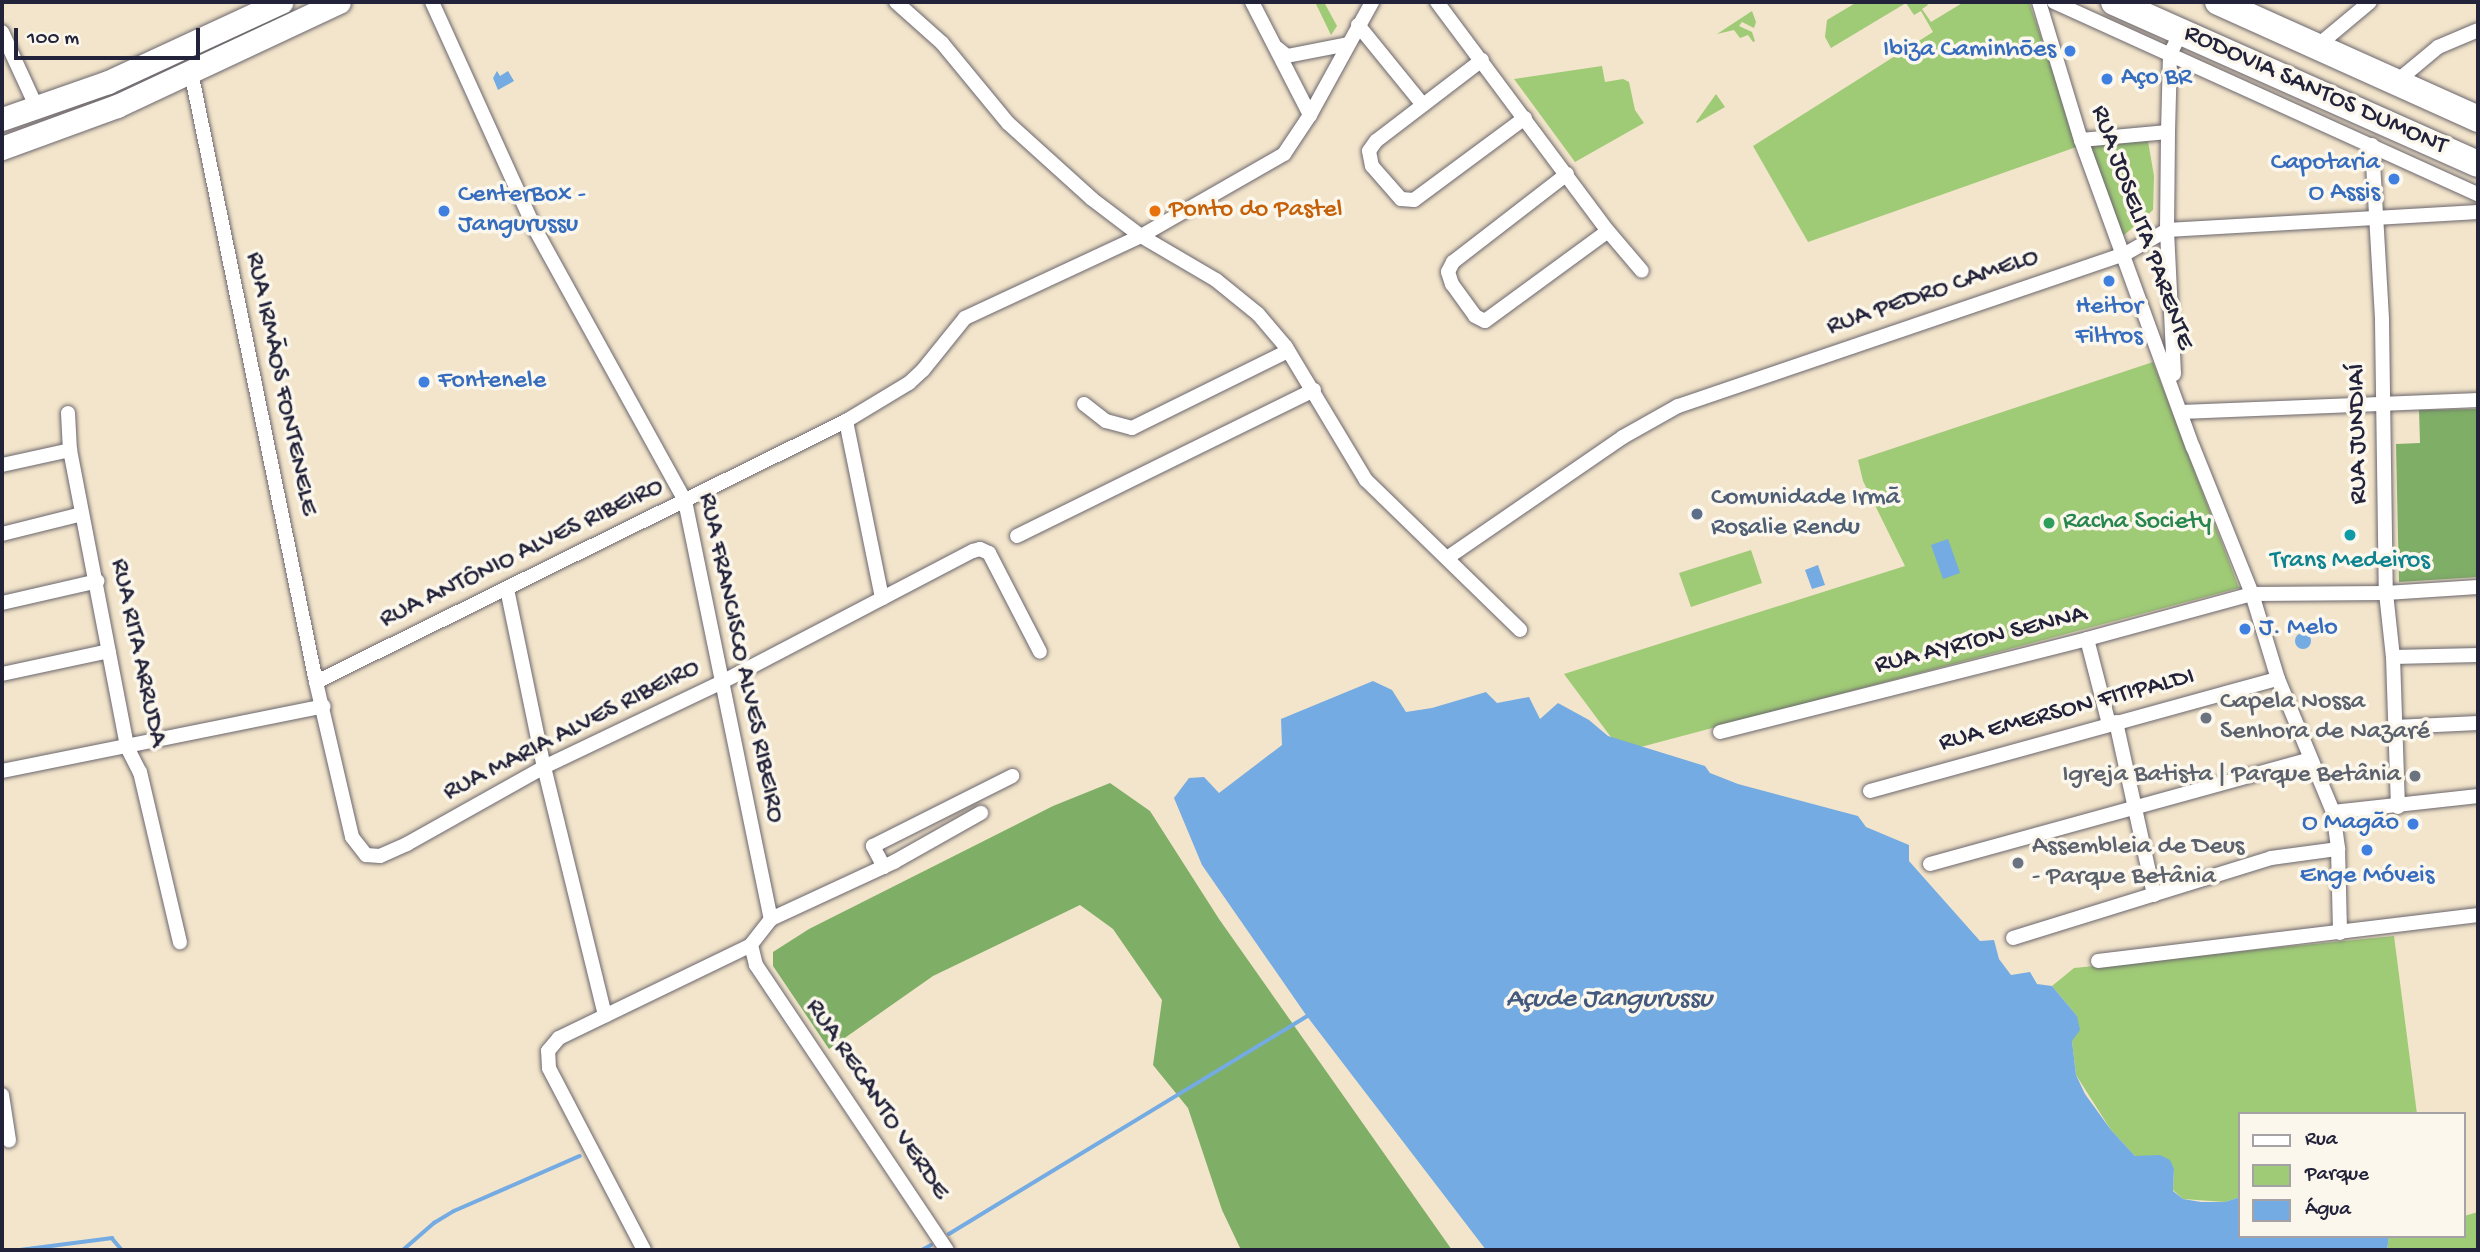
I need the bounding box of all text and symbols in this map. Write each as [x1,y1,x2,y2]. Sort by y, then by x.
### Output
scale bar [18,14,203,58]
street label: RODOVIA SANTOS DUMONT [2178,19,2452,163]
text: 100 m [27,27,79,52]
place label: Ibiza Caminhões [1883,35,2056,67]
marker: Ibiza Caminhões [2062,43,2078,59]
place label: Aço BR [2121,63,2192,95]
marker: Aço BR [2099,71,2115,87]
street label: RUA JOSELITA PARENTE [2082,102,2200,354]
place label: Capotaria O Assis [2271,148,2380,210]
marker: Capotaria O Assis [2386,171,2402,187]
place label: CenterBox - Jangurussu [458,180,586,242]
place label: Ponto do Pastel [1169,195,1342,227]
marker: CenterBox - Jangurussu [436,203,452,219]
marker: Ponto do Pastel [1147,203,1163,219]
street label: RUA PEDRO CAMELO [1823,242,2043,344]
street label: RUA IRMÃOS FONTENELE [237,250,323,518]
marker: Heitor Filtros [2101,273,2117,289]
place label: Heitor Filtros [2075,292,2143,354]
street label: RUA JUNDIAÍ [2342,363,2376,505]
place label: Fontenele [438,366,546,398]
marker: Fontenele [416,374,432,390]
street label: RUA ANTÔNIO ALVES RIBEIRO [375,472,669,636]
place label: Comunidade Irmã Rosalie Rendu [1711,483,1900,544]
street label: RUA FRANCISCO ALVES RIBEIRO [690,490,790,826]
marker: Comunidade Irmã Rosalie Rendu [1689,506,1705,522]
place label: Racha Society [2063,507,2211,539]
marker: Racha Society [2041,515,2057,531]
marker: Trans Medeiros [2342,527,2358,543]
place label: Trans Medeiros [2270,546,2430,578]
street label: RUA RITA ARRUDA [102,556,172,750]
street label: RUA AYRTON SENNA [1872,600,2090,682]
place label: J. Melo [2259,613,2338,645]
marker: J. Melo [2237,621,2253,637]
street label: RUA MARIA ALVES RIBEIRO [439,653,705,809]
street label: RUA EMERSON FITIPALDI [1936,662,2198,760]
place label: Capela Nossa Senhora de Nazaré [2220,687,2430,748]
marker: Capela Nossa Senhora de Nazaré [2198,710,2214,726]
place label: Igreja Batista | Parque Betânia [2062,760,2401,792]
marker: Igreja Batista | Parque Betânia [2407,768,2423,784]
place label: O Magão [2302,808,2399,840]
marker: O Magão [2405,816,2421,832]
place label: Assembleia de Deus - Parque Betânia [2032,832,2244,894]
marker: Enge Móveis [2359,842,2375,858]
marker: Assembleia de Deus - Parque Betânia [2010,855,2026,871]
place label: Enge Móveis [2300,861,2434,893]
water label: Açude Jangurussu [1506,983,1712,1017]
street label: RUA RECANTO VERDE [797,994,955,1206]
legend [2238,1112,2466,1238]
text: Rua [2305,1128,2338,1153]
text: Parque [2305,1163,2369,1188]
text: Água [2305,1198,2351,1223]

